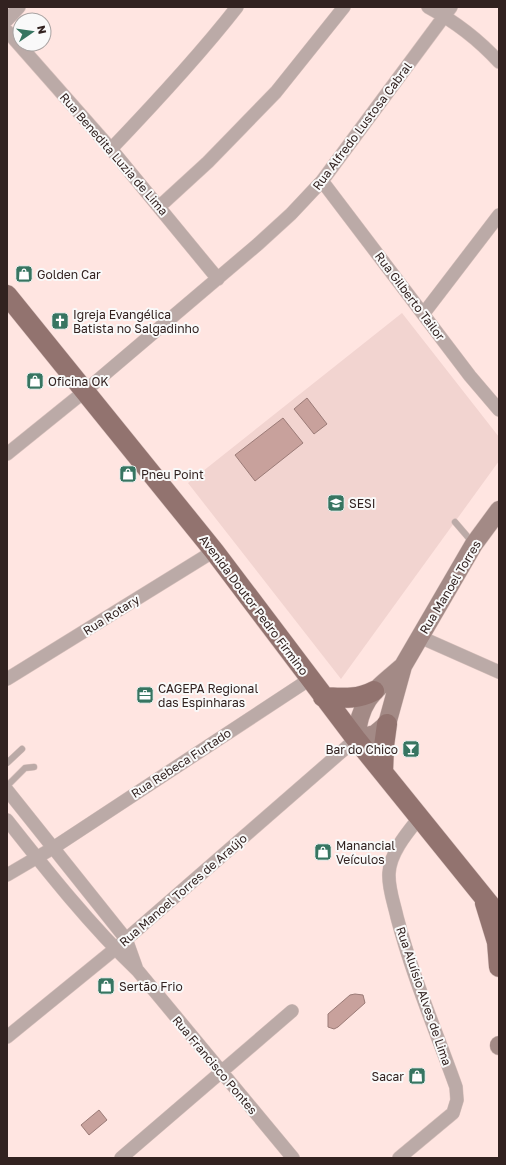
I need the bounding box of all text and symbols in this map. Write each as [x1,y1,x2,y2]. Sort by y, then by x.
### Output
north arrow [12,12,52,52]
text: N [35,24,50,35]
street label: Rua Alfredo Lustosa Cabral [309,59,415,193]
street label: Rua Benedita Luzia de Lima [57,90,171,218]
street label: Rua Gilberto Tailor [372,249,448,343]
shop icon: Golden Car [14,264,34,284]
place label: Golden Car [37,267,101,282]
place label: Igreja Evangélica Batista no Salgadinho [73,307,199,336]
church icon: Igreja Evangélica Batista no Salgadinho [50,311,70,331]
shop icon: Oficina OK [25,371,45,391]
place label: Oficina OK [48,374,109,389]
shop icon: Pneu Point [118,464,138,484]
place label: Pneu Point [141,467,204,482]
school or university icon: SESI [326,493,346,513]
place label: SESI [349,496,375,511]
street label: Avenida Doutor Pedro Firmino [196,532,312,678]
street label: Rua Manoel Torres [416,537,484,637]
street label: Rua Rotary [80,592,142,638]
place label: CAGEPA Regional das Espinharas [158,681,258,710]
office icon: CAGEPA Regional das Espinharas [135,685,155,705]
street label: Rua Rebeca Furtado [128,725,234,801]
bar icon: Bar do Chico [401,739,421,759]
place label: Bar do Chico [325,742,398,757]
street label: Rua Manoel Torres de Araújo [116,831,250,949]
place label: Manancial Veículos [336,838,395,867]
shop icon: Manancial Veículos [313,842,333,862]
street label: Rua Aluísio Alves de Lima [393,925,455,1067]
shop icon: Sertão Frio [96,976,116,996]
place label: Sertão Frio [119,979,183,994]
street label: Rua Francisco Pontes [169,1013,261,1117]
shop icon: Sacar [407,1066,427,1086]
place label: Sacar [372,1069,404,1084]

